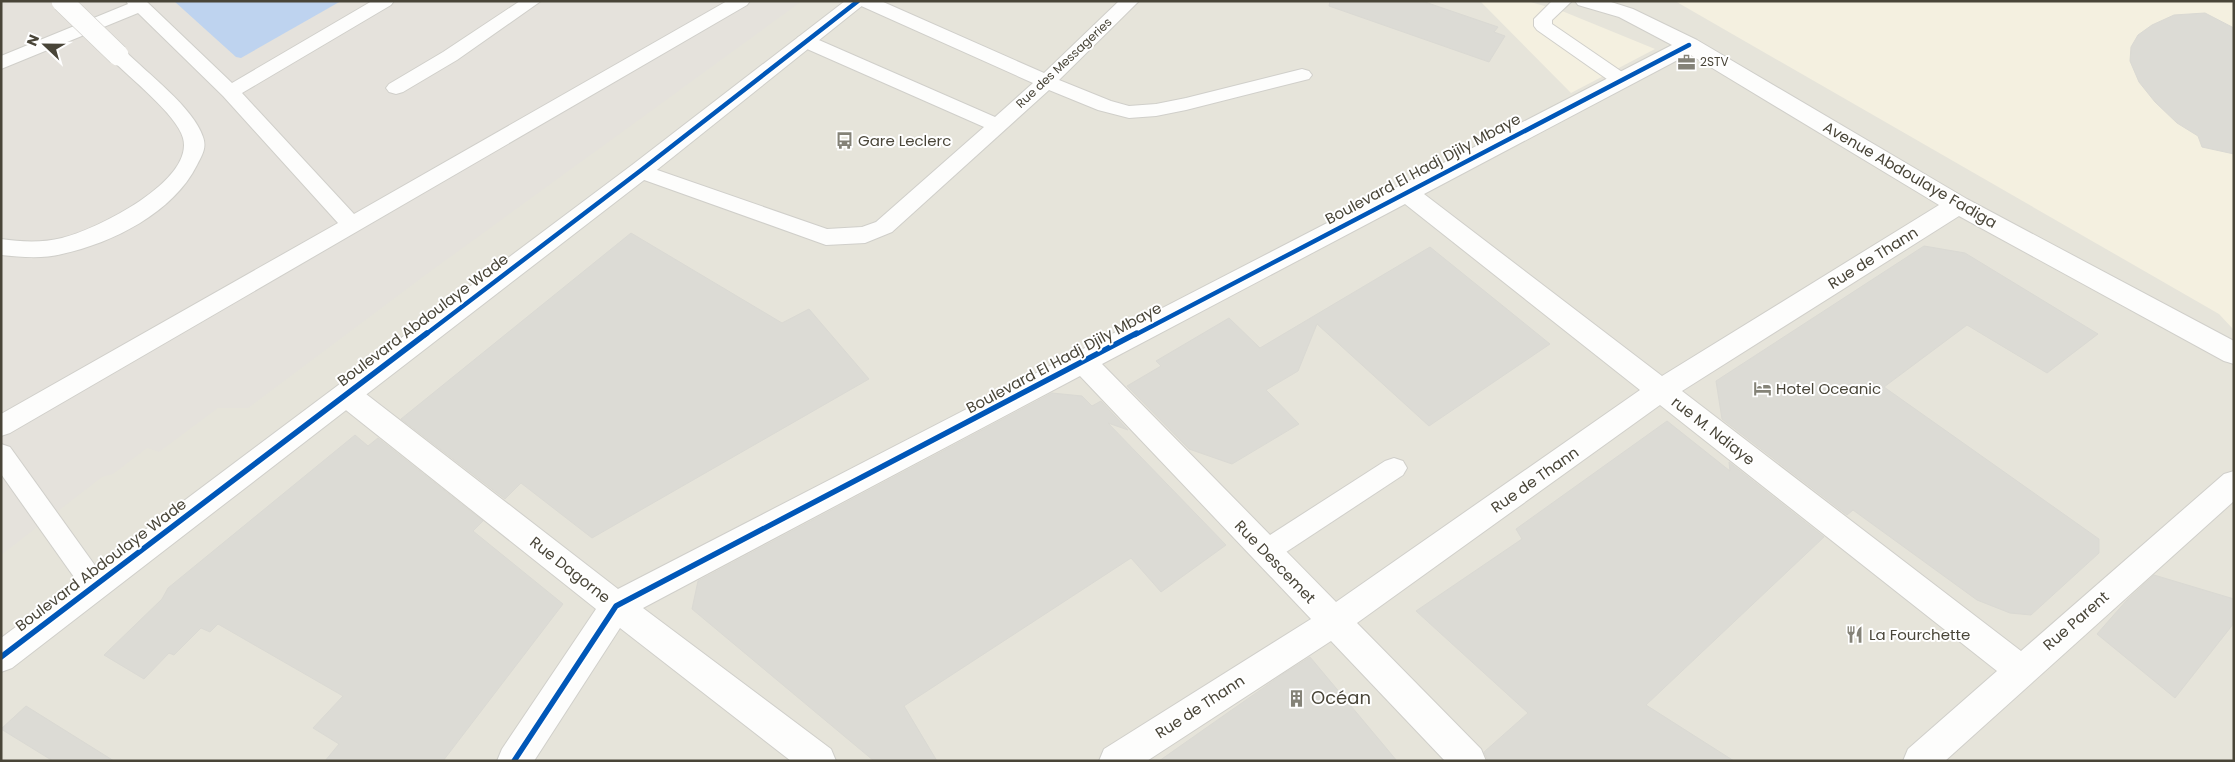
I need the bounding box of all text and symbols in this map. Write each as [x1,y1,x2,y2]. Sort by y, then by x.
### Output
street label: Rue des Messageries [1012,14,1115,112]
north arrow [20,20,70,70]
text: N [22,32,44,49]
office icon: 2STV [1676,52,1696,72]
place label: 2STV [1700,53,1729,70]
street label: Boulevard El Hadj Djily Mbaye [1321,108,1524,229]
street label: Avenue Abdoulaye Fadiga [1820,116,2001,233]
place label: Gare Leclerc [858,130,951,151]
bus stop icon: Gare Leclerc [834,131,854,151]
street label: Rue de Thann [1824,222,1922,294]
street label: Boulevard Abdoulaye Wade [333,248,513,391]
street label: Boulevard El Hadj Djily Mbaye [962,297,1165,418]
place label: Hotel Oceanic [1776,378,1881,399]
hotel icon: Hotel Oceanic [1752,379,1772,399]
street label: rue M. Ndiaye [1667,391,1760,470]
street label: Rue de Thann [1487,442,1583,518]
street label: Boulevard Abdoulaye Wade [11,493,191,636]
street label: Rue Descemet [1230,515,1321,608]
street label: Rue Dagorne [526,531,615,608]
street label: Rue Parent [2038,586,2113,655]
place label: La Fourchette [1869,624,1970,645]
restaurant icon: La Fourchette [1845,625,1865,645]
street label: Rue de Thann [1151,670,1248,743]
place label: Océan [1311,685,1371,710]
building icon: Océan [1287,688,1307,708]

